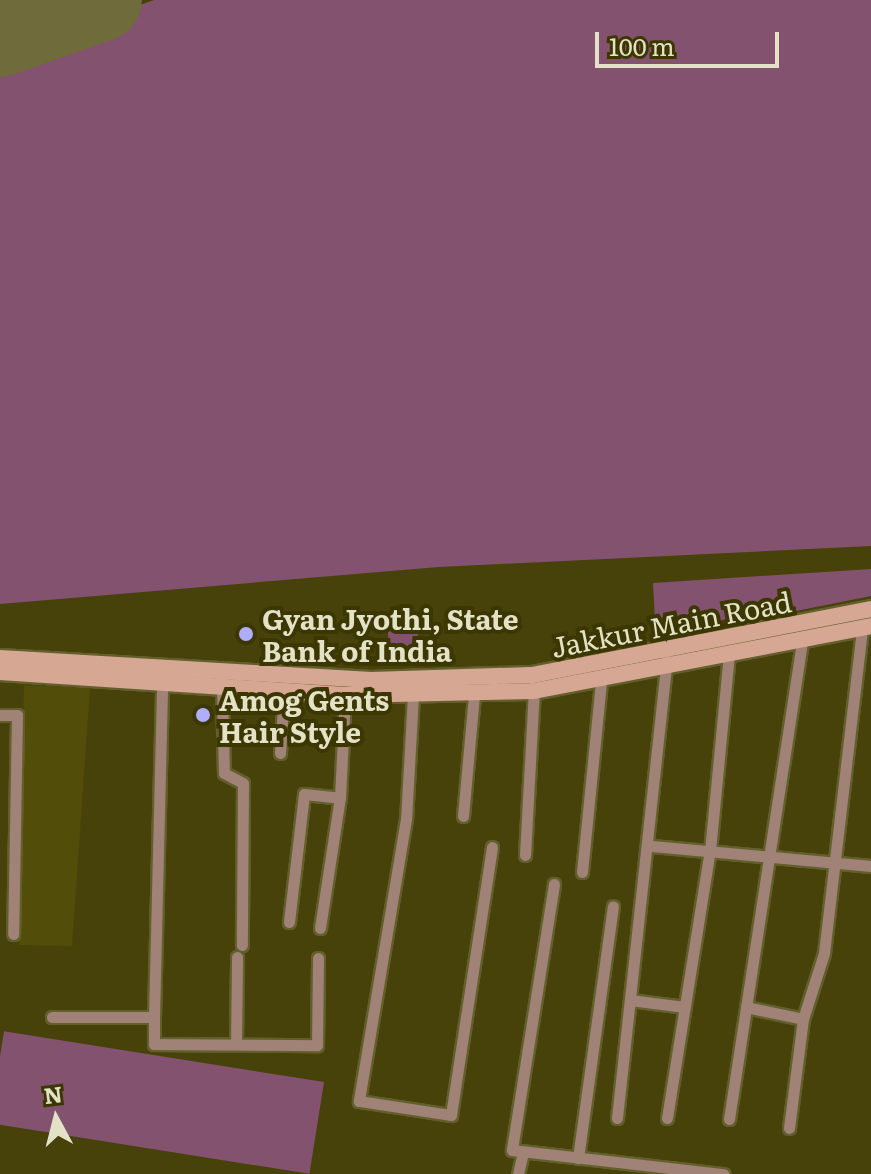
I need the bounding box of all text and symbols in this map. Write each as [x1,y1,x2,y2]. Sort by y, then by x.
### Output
scale bar [599,16,783,66]
text: 100 m [609,28,675,63]
street label: Jakkur Main Road [548,583,794,663]
place label: Gyan Jyothi, State Bank of India [262,601,519,667]
marker: Gyan Jyothi, State Bank of India [237,625,255,643]
place label: Amog Gents Hair Style [219,682,389,748]
marker: Amog Gents Hair Style [194,706,212,724]
text: N [42,1076,64,1111]
north arrow [16,1078,96,1158]

